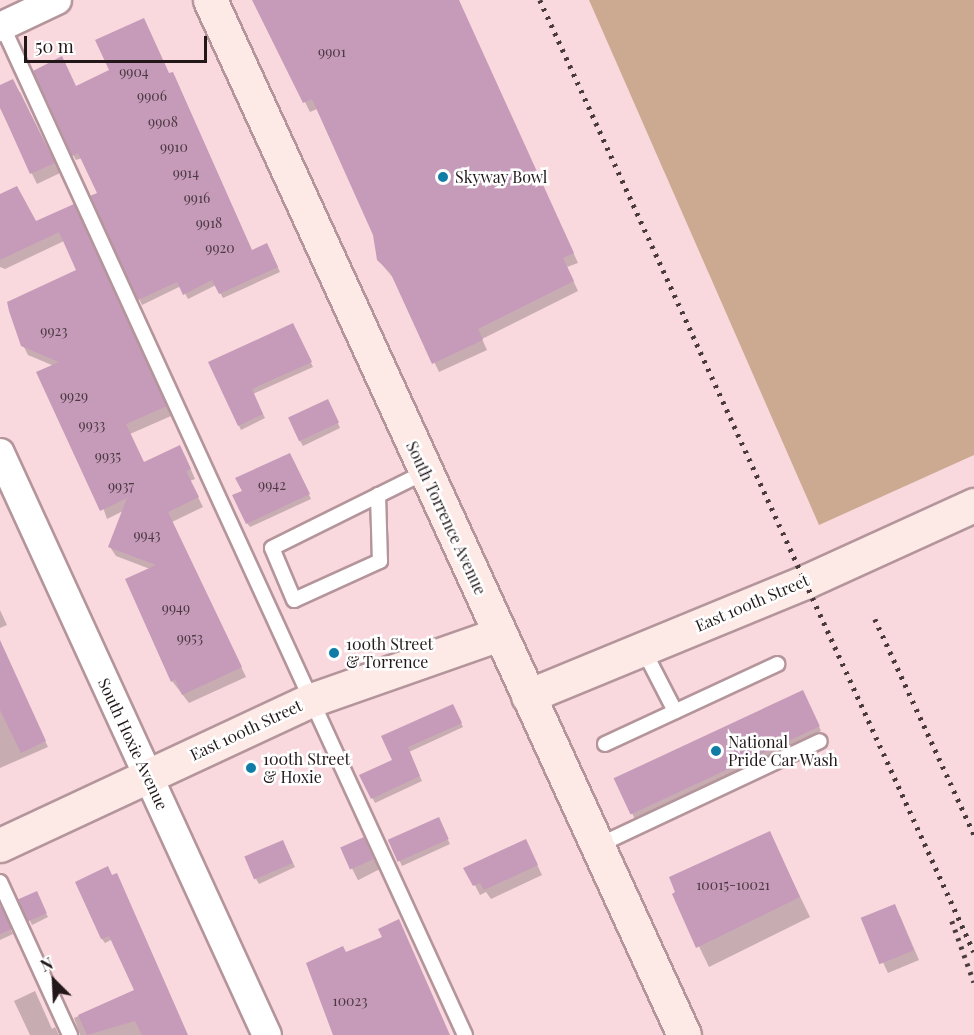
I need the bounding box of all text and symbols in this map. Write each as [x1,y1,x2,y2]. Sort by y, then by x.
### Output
scale bar [27,24,210,62]
text: 50 m [35,34,74,58]
house number: 9901 [318,44,346,60]
house number: 9904 [119,64,149,80]
house number: 9906 [137,88,167,104]
house number: 9908 [148,114,178,130]
house number: 9910 [160,139,188,155]
house number: 9914 [173,165,199,181]
place label: Skyway Bowl [455,167,548,187]
marker: Skyway Bowl [436,170,450,184]
house number: 9916 [184,190,210,206]
house number: 9918 [196,215,222,231]
house number: 9920 [205,240,235,256]
house number: 9923 [40,323,68,339]
house number: 9929 [60,388,88,404]
house number: 9933 [79,417,105,433]
street label: South Torrence Avenue [402,438,490,598]
house number: 9935 [95,448,121,464]
house number: 9942 [258,477,286,493]
house number: 9937 [108,478,134,494]
house number: 9943 [133,527,161,543]
street label: East 100th Street [692,570,812,636]
house number: 9949 [162,600,190,616]
house number: 9953 [177,630,203,646]
place label: 100th Street & Torrence [346,634,433,672]
marker: 100th Street & Torrence [327,646,341,660]
street label: South Hoxie Avenue [94,675,172,813]
street label: East 100th Street [187,696,305,764]
place label: National Pride Car Wash [728,732,839,770]
marker: National Pride Car Wash [709,744,723,758]
place label: 100th Street & Hoxie [263,749,350,787]
marker: 100th Street & Hoxie [244,761,258,775]
house number: 10015-10021 [696,877,770,893]
north arrow [24,951,84,1011]
text: N [37,952,56,976]
house number: 10023 [333,993,367,1009]

